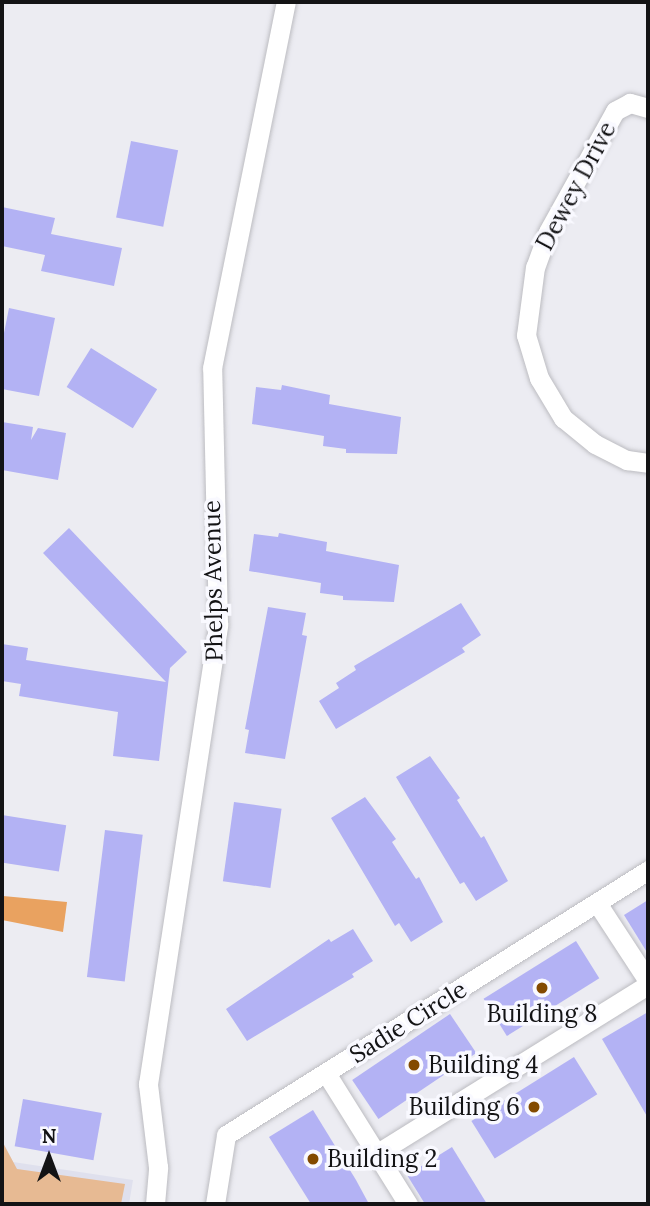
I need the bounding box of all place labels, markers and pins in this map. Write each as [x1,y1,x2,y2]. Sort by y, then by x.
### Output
marker: Building 8 [534,980,550,996]
place label: Building 8 [486,1000,598,1028]
place label: Building 4 [428,1051,539,1079]
marker: Building 4 [406,1057,422,1073]
place label: Building 6 [409,1093,520,1121]
marker: Building 6 [526,1099,542,1115]
place label: Building 2 [327,1145,437,1173]
marker: Building 2 [305,1151,321,1167]

